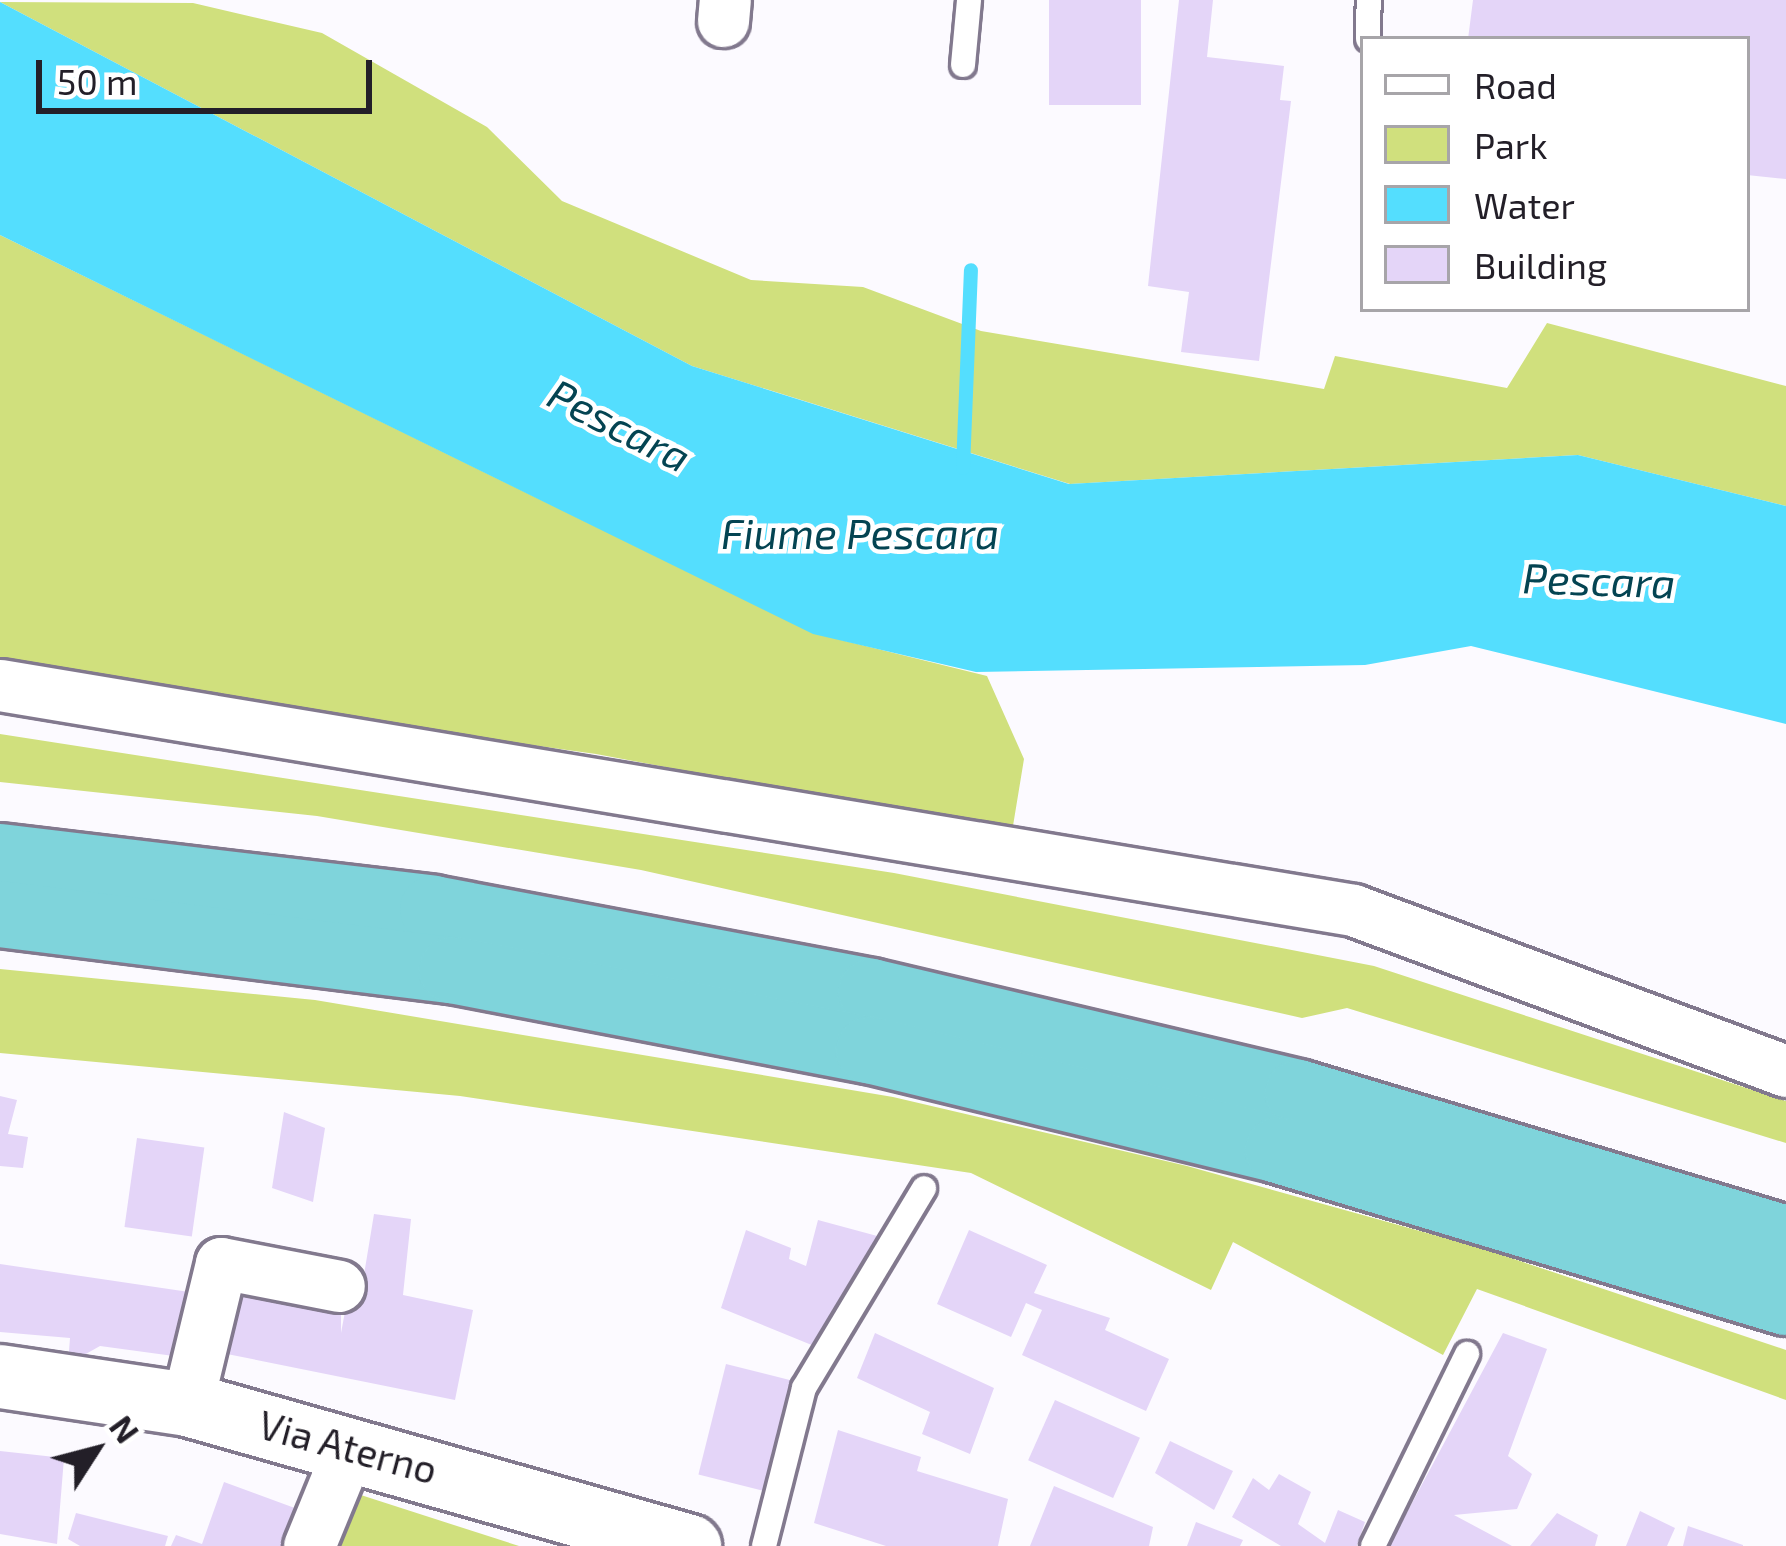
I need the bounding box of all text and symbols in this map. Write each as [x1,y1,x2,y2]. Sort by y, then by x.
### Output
scale bar [42,36,378,110]
legend [1360,36,1750,312]
text: 50 m [57,59,138,102]
text: Road [1474,63,1557,106]
text: Park [1474,123,1548,166]
text: Water [1474,183,1575,226]
text: Building [1474,243,1607,286]
water label: Pescara [540,367,700,481]
water label: Fiume Pescara [721,507,999,557]
water label: Pescara [1522,551,1676,607]
north arrow [36,1390,156,1510]
street label: Via Aterno [253,1401,443,1493]
text: N [102,1407,148,1450]

